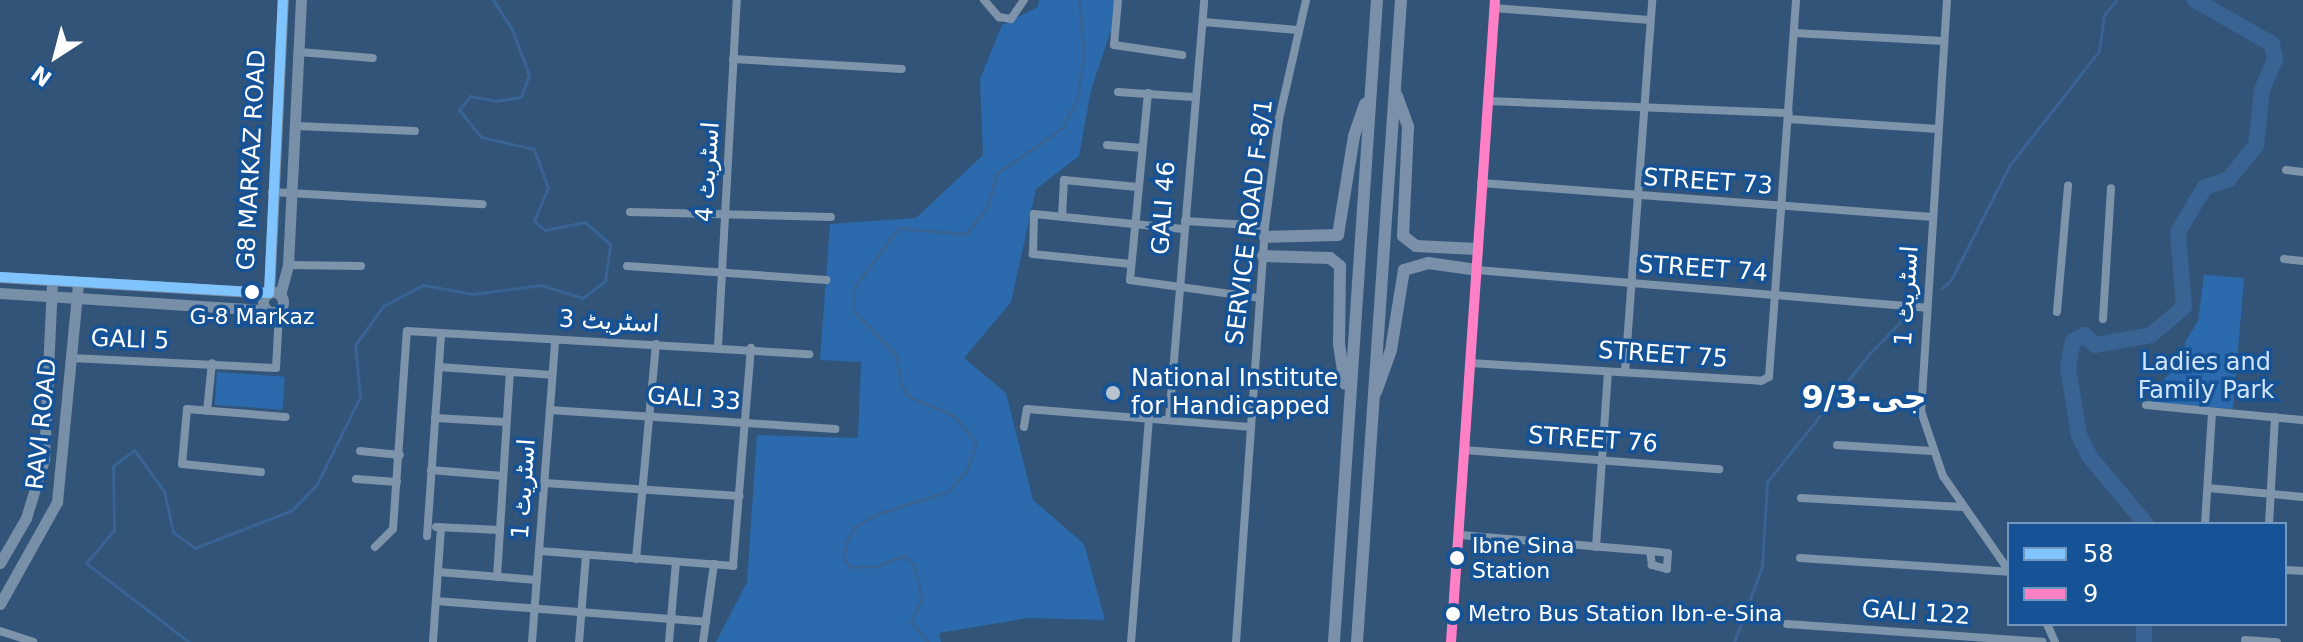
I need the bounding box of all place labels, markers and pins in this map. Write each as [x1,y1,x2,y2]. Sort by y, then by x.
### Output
marker: G-8 Markaz [244,284,260,300]
place label: G-8 Markaz [190,304,314,330]
place label: National Institute for Handicapped [1131,365,1338,421]
marker: National Institute for Handicapped [1102,382,1124,404]
place label: Ibne Sina Station [1472,532,1574,584]
marker: Ibne Sina Station [1449,550,1465,566]
place label: Metro Bus Station Ibn-e-Sina [1468,601,1782,627]
marker: Metro Bus Station Ibn-e-Sina [1445,606,1461,622]

